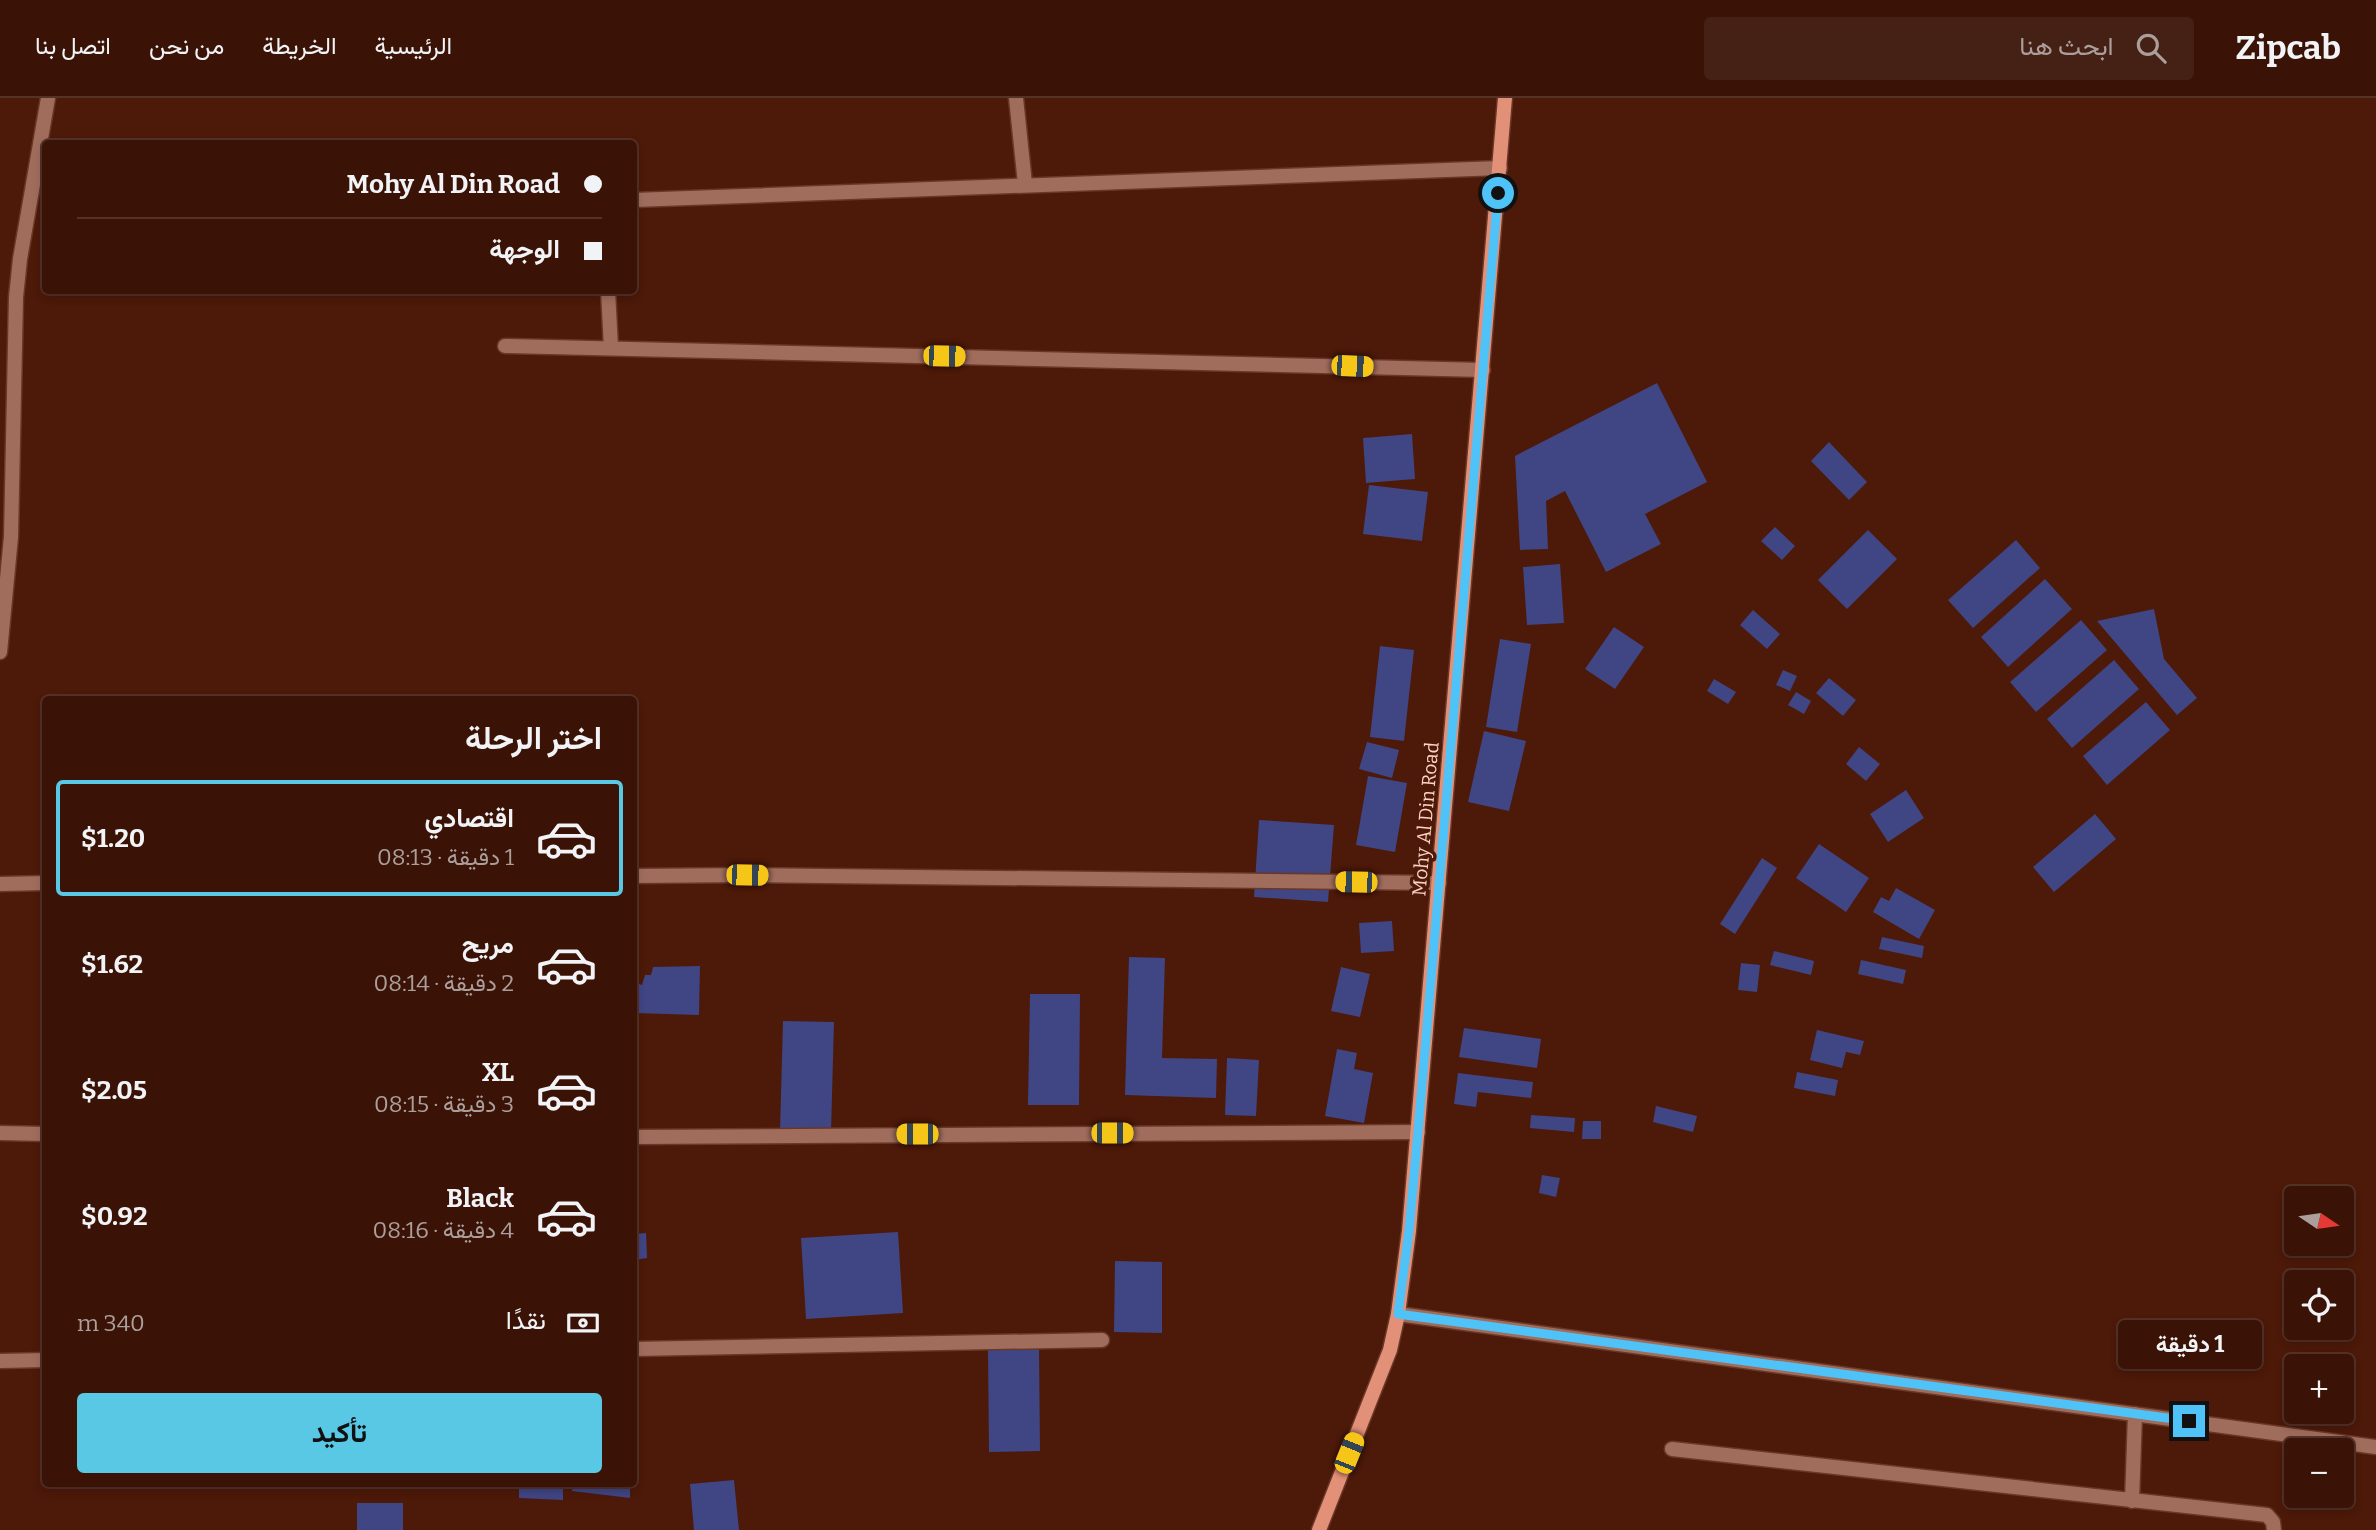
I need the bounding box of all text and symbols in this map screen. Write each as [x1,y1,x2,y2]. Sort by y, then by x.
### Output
search box [1704,17,2194,80]
text: Zipcab [2236,28,2341,68]
icon: search [2132,29,2170,67]
text: ابحث هنا [2019,31,2114,62]
text: اتصل بنا [35,32,111,60]
text: من نحن [149,32,224,60]
text: الخريطة [262,32,337,60]
text: الرئيسية [375,32,452,60]
text: Mohy Al Din Road [346,169,560,200]
route start [1482,177,1514,209]
text: الوجهة [489,234,560,265]
car [923,345,966,367]
car [1331,355,1374,377]
text: اختر الرحلة [465,719,602,757]
street label: Mohy Al Din Road [1407,741,1444,897]
text: اقتصادي [425,803,514,834]
icon: car [535,807,598,870]
text: $1.20 [81,823,145,854]
text: 1 دقيقة · 08:13 [377,843,514,871]
car [726,864,769,886]
car [1335,871,1378,893]
text: مريح [462,929,514,960]
icon: car [535,933,598,996]
text: $1.62 [81,949,143,980]
text: 2 دقيقة · 08:14 [373,969,514,997]
text: XL [482,1057,514,1088]
icon: car [535,1059,598,1122]
text: $2.05 [81,1075,147,1106]
text: 3 دقيقة · 08:15 [374,1090,514,1118]
car [1092,1123,1134,1144]
car [897,1124,939,1145]
text: Black [446,1183,514,1214]
icon: car [535,1185,598,1248]
north arrow [2284,1186,2354,1256]
map controls [2284,1186,2354,1508]
text: $0.92 [81,1201,148,1232]
text: 4 دقيقة · 08:16 [372,1216,514,1244]
button: locate [2284,1270,2354,1340]
icon: cash [564,1304,602,1342]
text: نقدًا [506,1305,546,1336]
text: 340 m [77,1309,145,1337]
callout: 1 دقيقة [2117,1320,2261,1368]
text: 1 دقيقة [2156,1330,2224,1358]
button: + [2284,1354,2354,1424]
button: تأكيد [77,1393,602,1473]
route end [2173,1405,2205,1437]
car [1332,1430,1367,1476]
button: − [2284,1438,2354,1508]

